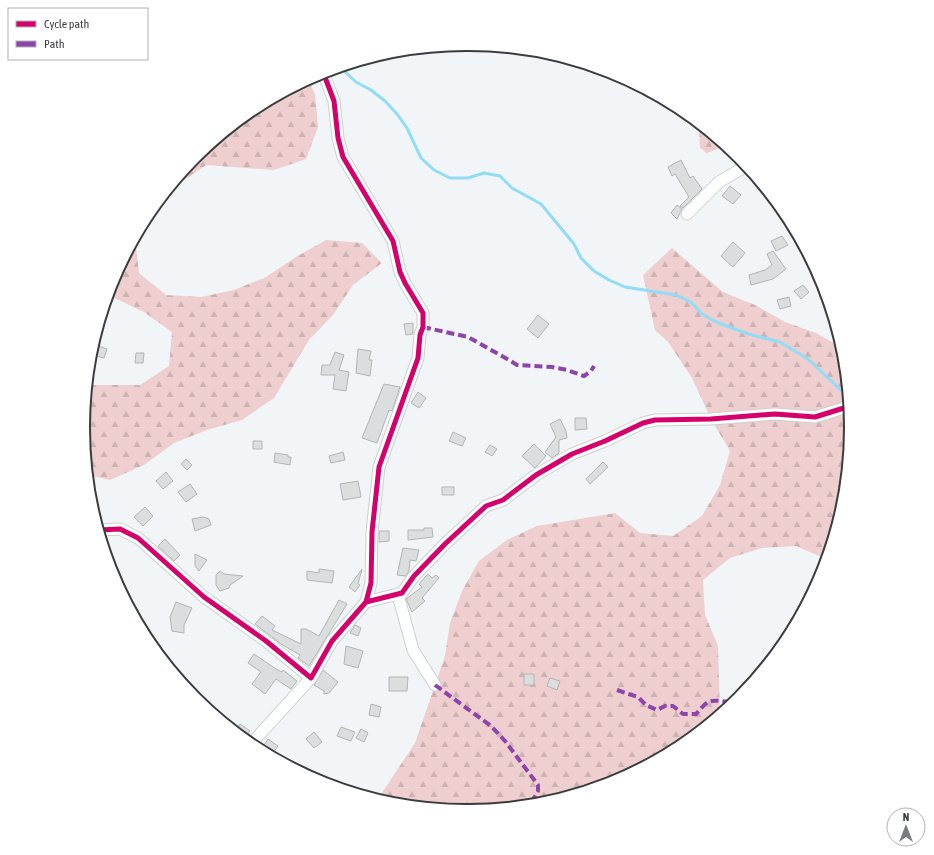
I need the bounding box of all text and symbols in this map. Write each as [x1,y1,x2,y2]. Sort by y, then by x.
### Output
legend [8,8,148,60]
text: Cycle path [44,17,89,31]
text: Path [44,37,65,51]
north arrow [886,807,926,847]
text: N [903,811,909,823]

